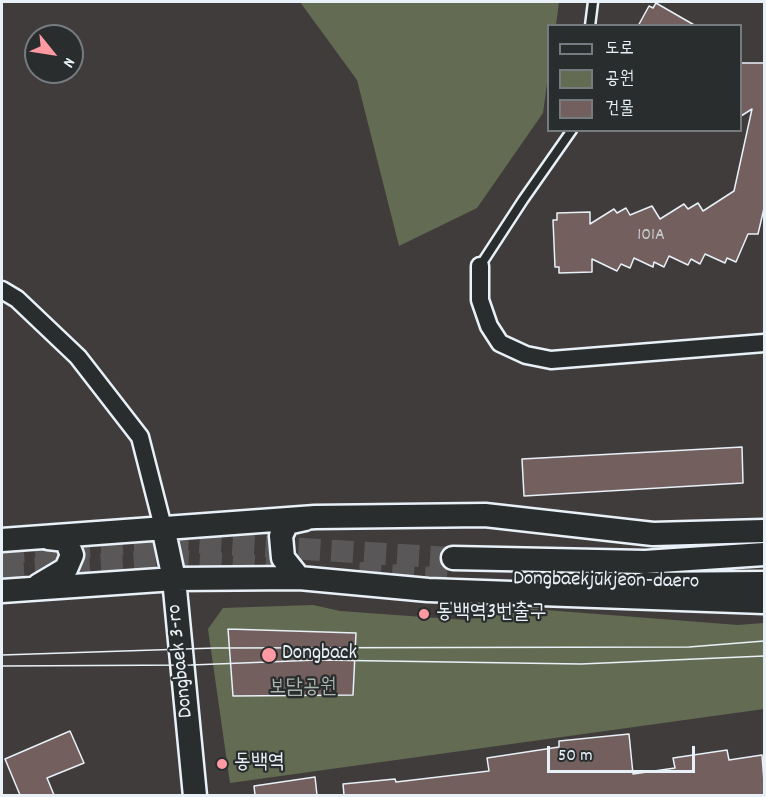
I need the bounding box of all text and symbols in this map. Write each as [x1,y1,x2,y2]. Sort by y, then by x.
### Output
north arrow [24,24,84,84]
legend [547,24,742,132]
text: 도로 [605,37,634,62]
text: N [56,53,80,71]
text: 공원 [605,67,634,92]
text: 건물 [605,97,634,122]
house number: 101A [637,226,665,248]
street label: Dongbaekjukjeon-daero [513,568,699,596]
place label: 동백역3번출구 [436,601,547,627]
street label: Dongbaek 3-ro [163,603,201,719]
marker: 동백역3번출구 [417,607,431,621]
place label: Dongback [282,642,357,668]
marker: Dongback [260,646,278,664]
park label: 보담공원 [269,676,337,702]
scale bar [550,734,698,772]
text: 50 m [558,744,593,769]
place label: 동백역 [234,751,285,777]
marker: 동백역 [215,757,229,771]

